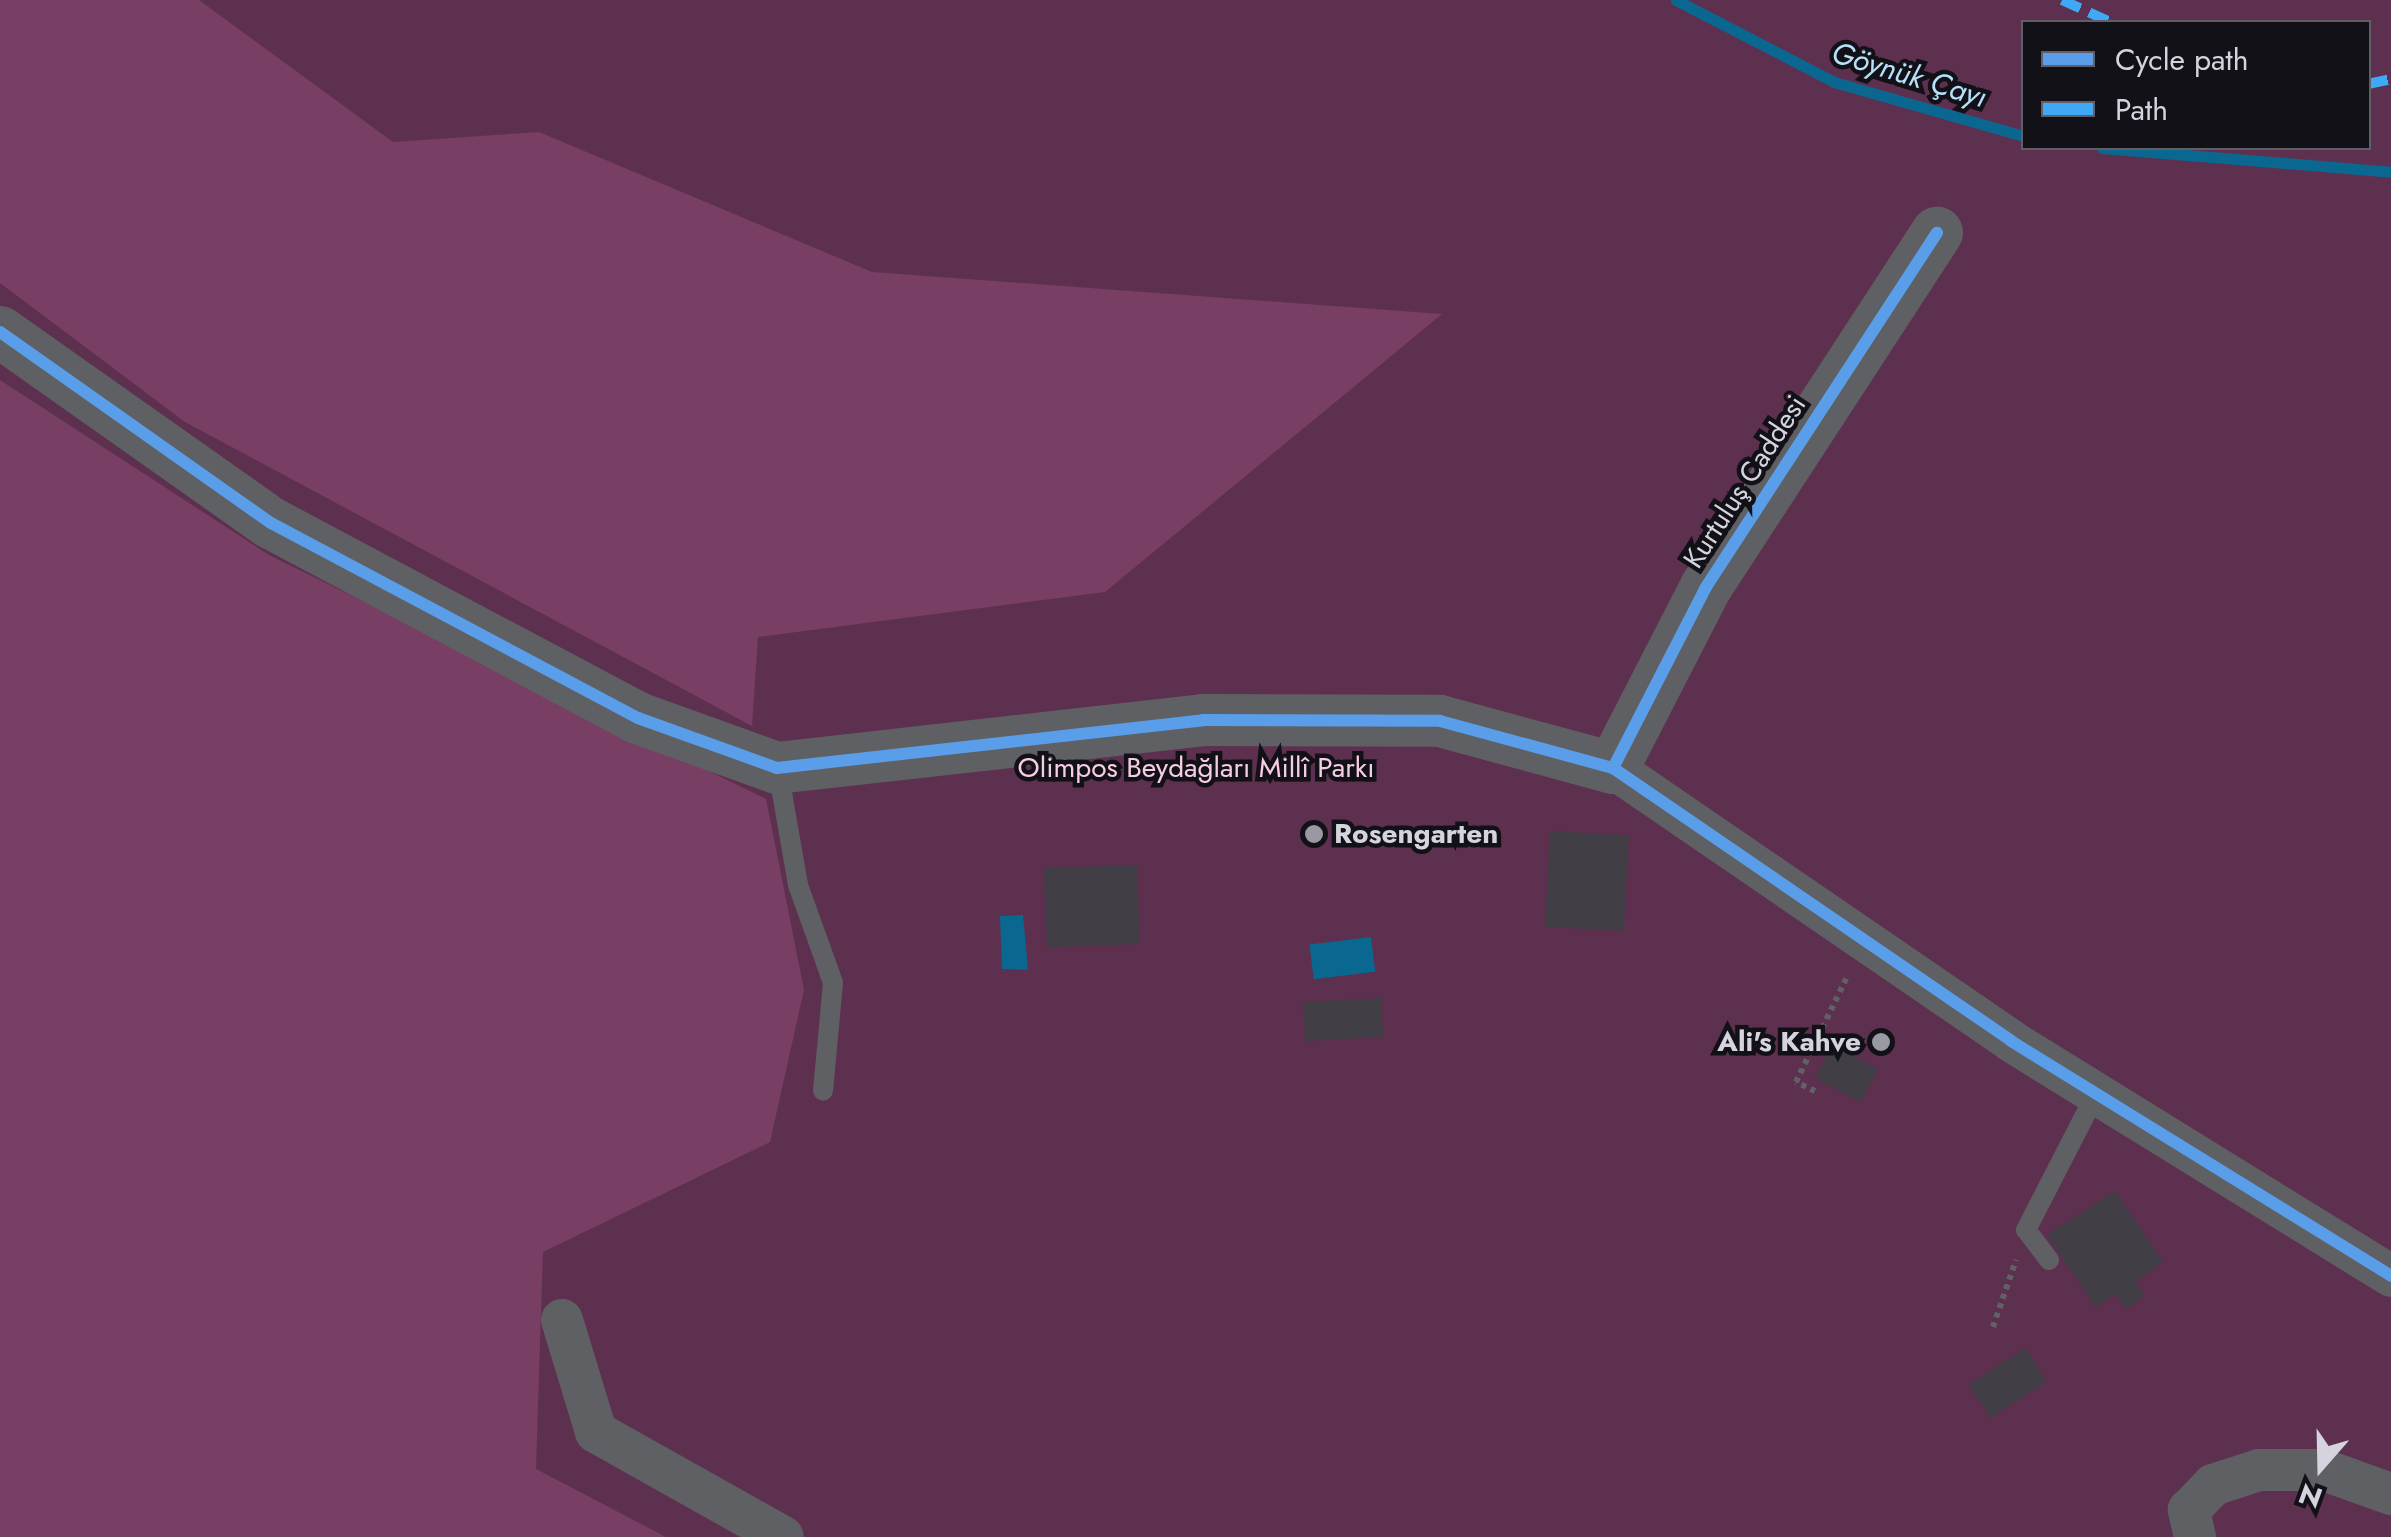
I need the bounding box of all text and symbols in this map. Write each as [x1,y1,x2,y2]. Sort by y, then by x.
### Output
legend [2021,20,2371,150]
water label: Göynük Çayı [1827,34,1991,116]
text: Cycle path [2115,38,2248,81]
text: Path [2115,88,2168,131]
street label: Kurtuluş Caddesi [1677,389,1813,575]
park label: Olimpos Beydağları Millî Parkı [1018,751,1374,785]
place label: Rosengarten [1334,817,1498,851]
marker: Rosengarten [1303,823,1325,845]
place label: Ali's Kahve [1717,1025,1861,1059]
marker: Ali's Kahve [1870,1031,1892,1053]
north arrow [2271,1417,2371,1517]
text: N [2293,1473,2328,1519]

